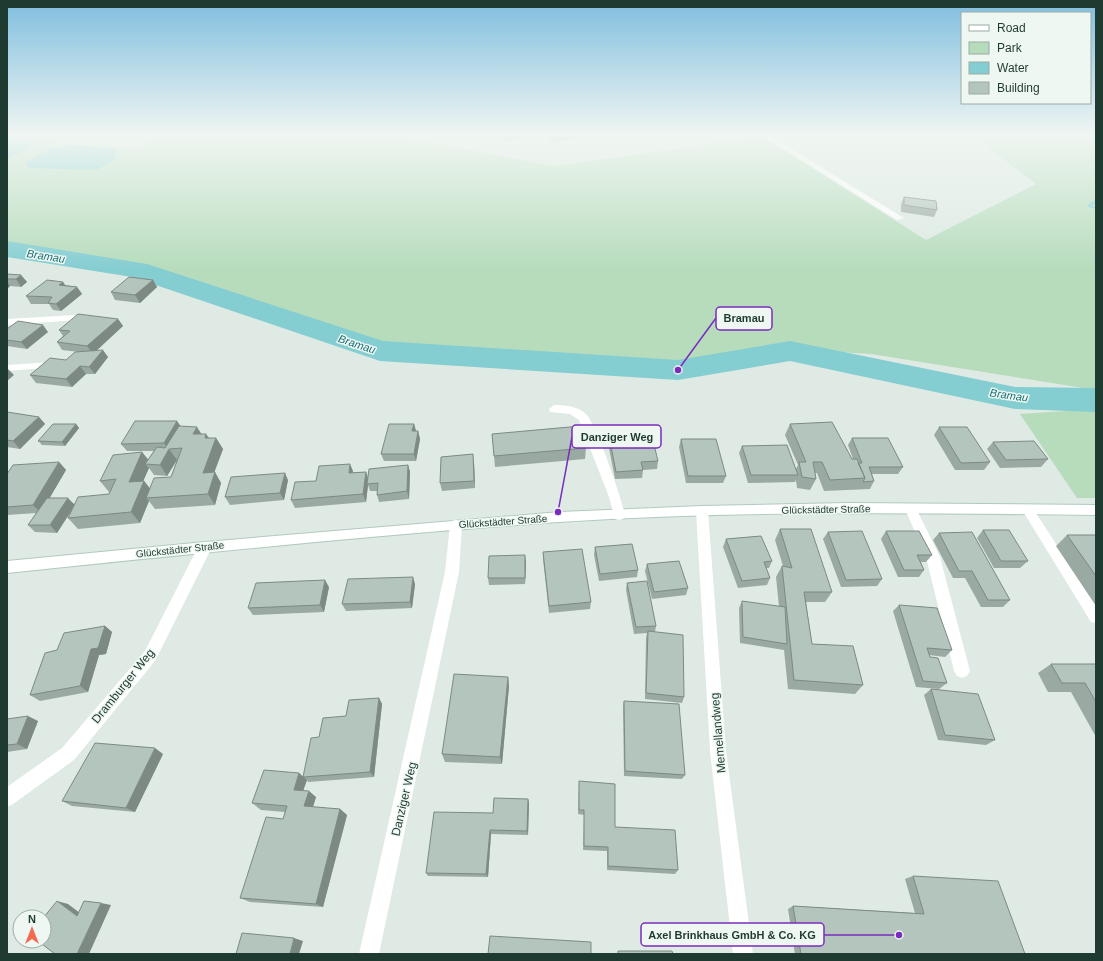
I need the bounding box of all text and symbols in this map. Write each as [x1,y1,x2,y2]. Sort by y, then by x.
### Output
legend [961,12,1091,104]
text: Road [997,21,1026,35]
text: Park [997,41,1023,55]
text: Water [997,61,1029,75]
text: Building [997,81,1040,95]
water label: Bramau [26,247,66,265]
callout: Bramau [716,307,772,330]
text: Bramau [724,312,764,324]
water label: Bramau [337,332,377,356]
water label: Bramau [989,386,1029,404]
callout: Danziger Weg [572,425,661,448]
text: Danziger Weg [581,431,653,443]
street label: Glückstädter Straße [781,503,871,516]
street label: Glückstädter Straße [458,513,548,530]
street label: Glückstädter Straße [135,539,225,560]
street label: Dramburger Weg [89,646,157,726]
street label: Memellandweg [708,692,728,774]
street label: Danziger Weg [389,760,419,838]
north arrow [12,909,52,949]
text: N [28,913,36,925]
callout: Axel Brinkhaus GmbH & Co. KG [641,923,824,946]
text: Axel Brinkhaus GmbH & Co. KG [648,929,816,941]

